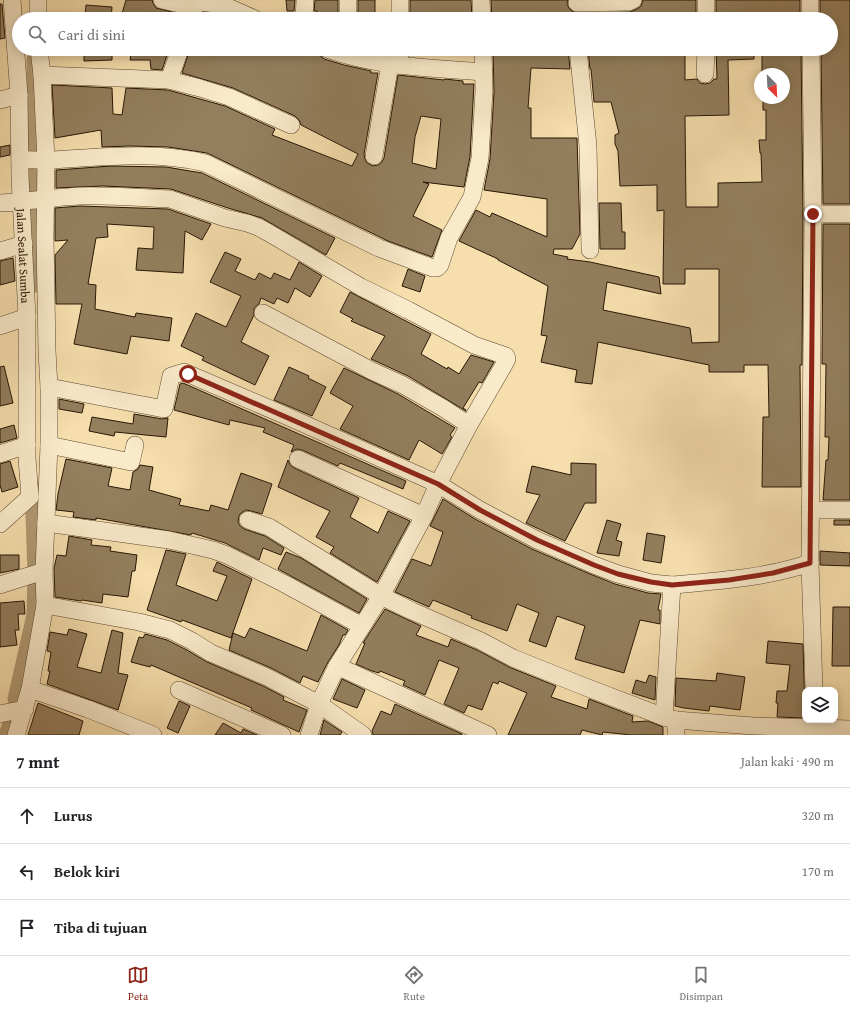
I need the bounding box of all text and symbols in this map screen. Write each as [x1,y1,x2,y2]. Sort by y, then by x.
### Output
search box [12,12,838,56]
icon: search [26,23,48,45]
text: Cari di sini [58,24,125,45]
north arrow [754,68,790,104]
route end [804,205,822,223]
street label: Jalan Sealat Sumba [13,206,35,304]
route start [179,365,197,383]
map controls [802,687,838,723]
button: layers [802,687,838,723]
text: 7 mnt [16,749,60,774]
text: Jalan kaki · 490 m [741,752,834,771]
icon: ahead [16,805,38,827]
text: Lurus [54,805,92,826]
text: 320 m [802,806,834,825]
icon: left [16,861,38,883]
text: Belok kiri [54,861,120,882]
text: 170 m [802,862,834,881]
icon: arrive [16,917,38,939]
text: Tiba di tujuan [54,917,147,938]
tab: Peta [127,964,149,1004]
tab: Rute [403,964,425,1004]
tab: Disimpan [679,964,723,1004]

